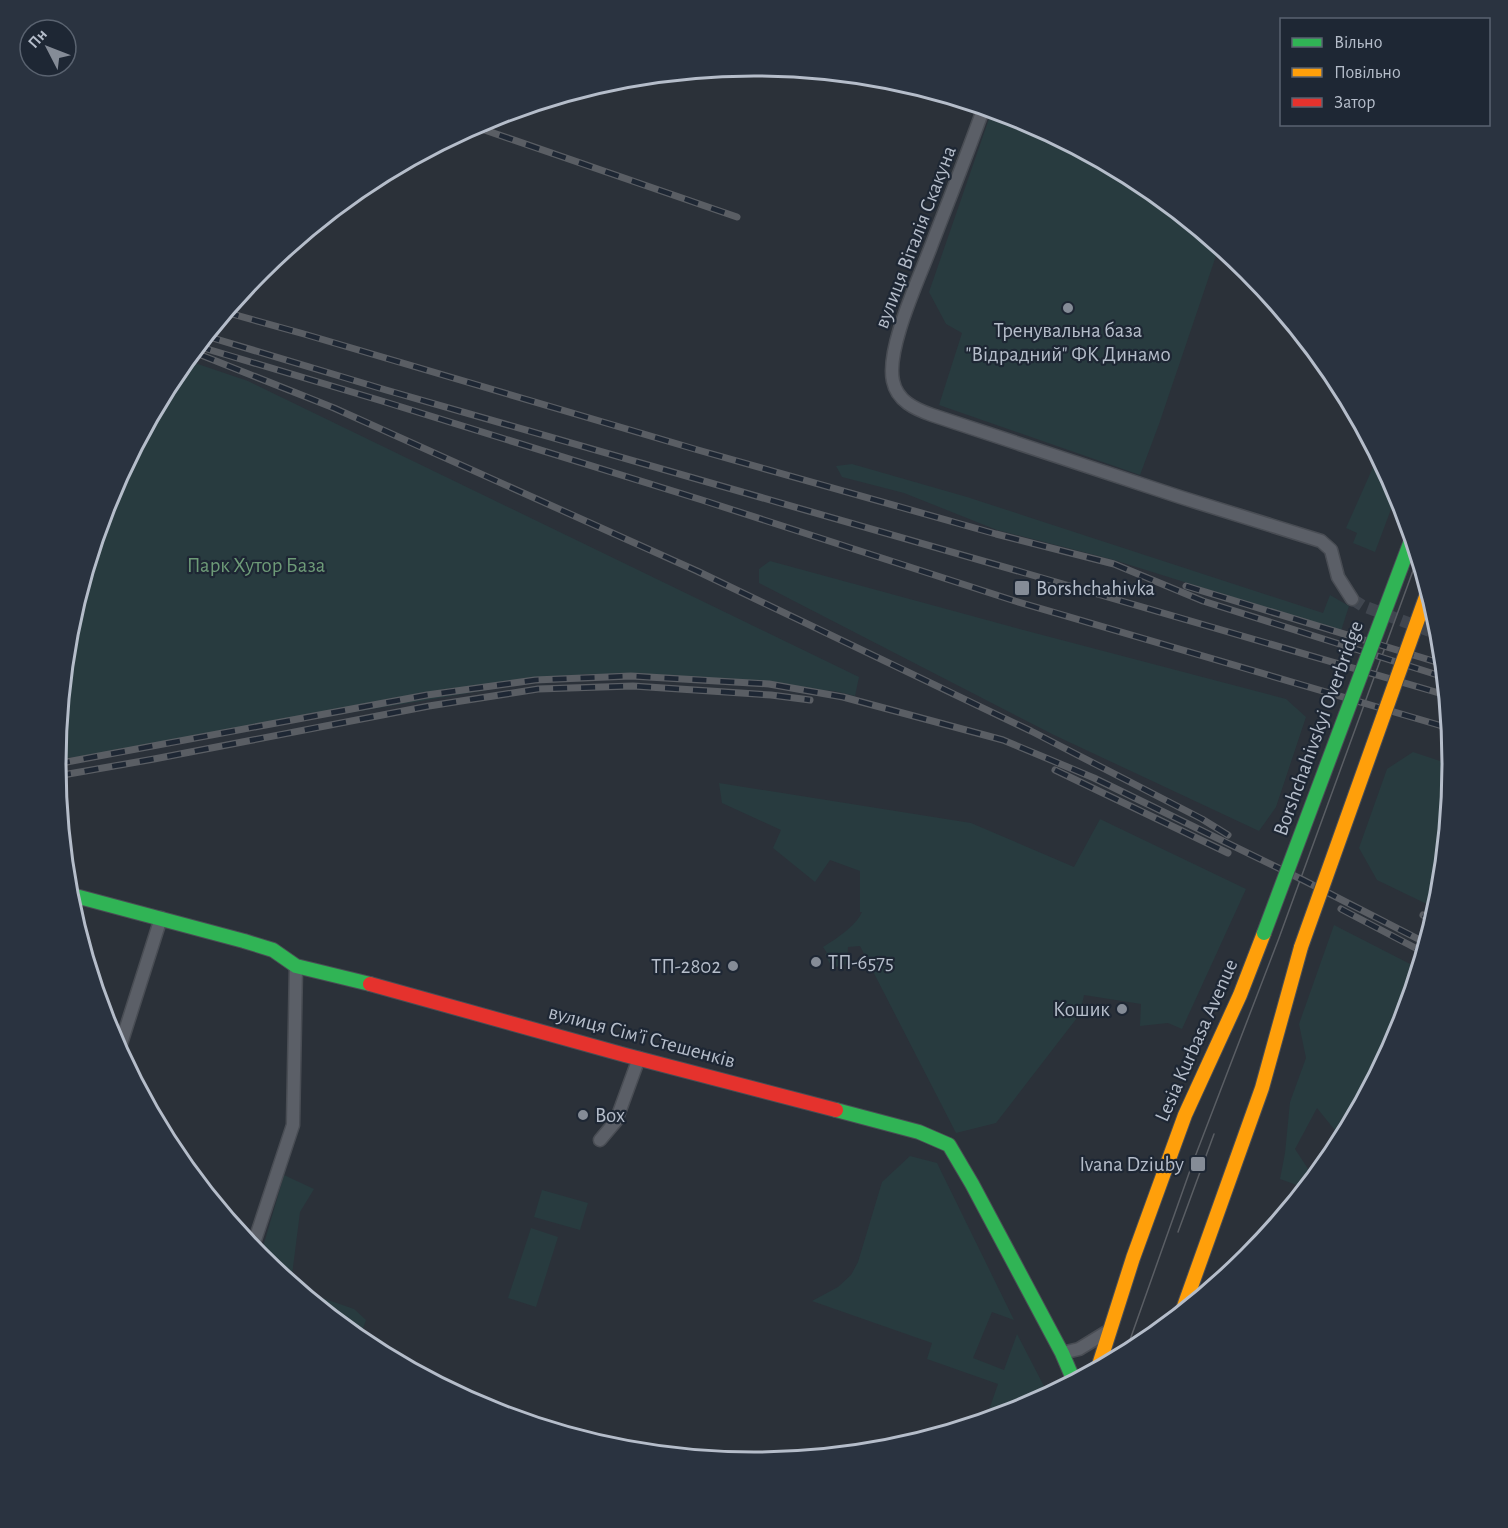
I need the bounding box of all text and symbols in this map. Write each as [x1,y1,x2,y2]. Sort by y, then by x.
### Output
north arrow [18,18,78,78]
legend [1280,18,1490,126]
text: Пн [25,26,50,51]
text: Вільно [1334,34,1382,52]
text: Повільно [1334,64,1401,82]
text: Затор [1334,94,1375,112]
street label: вулиця Віталія Скакуна [871,143,960,331]
marker: Тренувальна база "Відрадний" ФК Динамо [1061,301,1075,315]
place label: Тренувальна база "Відрадний" ФК Динамо [965,320,1171,365]
park label: Парк Хутор База [187,555,326,576]
place label: Borshchahivka [1036,578,1155,599]
marker: Borshchahivka [1013,579,1031,597]
street label: Borshchahivskyi Overbridge [1270,618,1367,838]
place label: ТП-6575 [828,952,894,973]
marker: ТП-6575 [809,955,823,969]
place label: ТП-2802 [651,956,721,977]
street label: Lesia Kurbasa Avenue [1151,956,1242,1125]
marker: ТП-2802 [726,959,740,973]
place label: Кошик [1053,999,1110,1020]
street label: вулиця Сімʼї Стешенків [546,1001,738,1072]
marker: Кошик [1115,1002,1129,1016]
place label: Box [595,1105,625,1126]
marker: Box [576,1108,590,1122]
place label: Ivana Dziuby [1080,1154,1184,1175]
marker: Ivana Dziuby [1189,1155,1207,1173]

